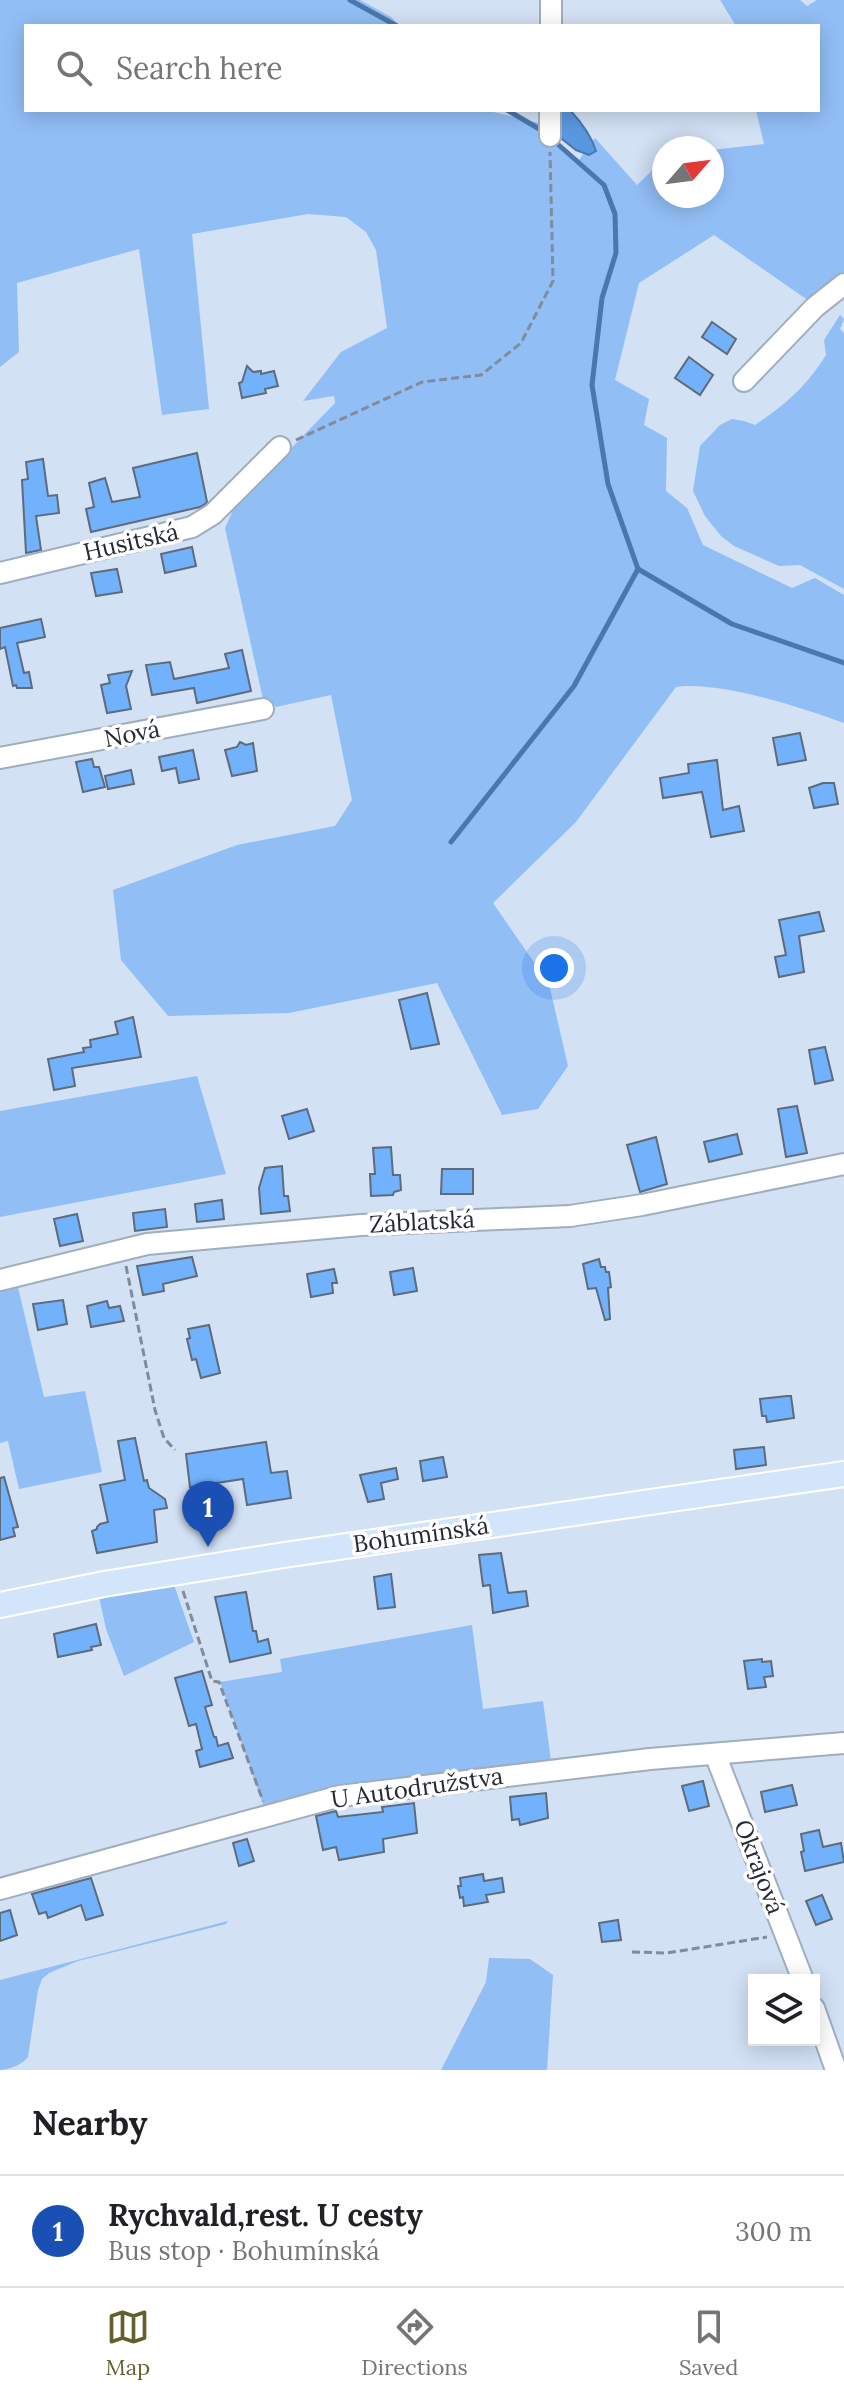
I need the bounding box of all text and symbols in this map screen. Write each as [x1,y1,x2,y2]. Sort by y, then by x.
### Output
search box [24,24,820,112]
icon: search [52,46,96,90]
text: Search here [116,49,283,87]
north arrow [652,136,724,208]
street label: Husitská [80,516,181,567]
street label: Nová [101,713,162,754]
your location [534,948,574,988]
street label: Záblatská [369,1203,475,1240]
pin: 1 [182,1481,234,1547]
street label: Bohumínská [351,1510,491,1559]
street label: U Autodružstva [329,1760,505,1815]
street label: Okrajová [727,1815,792,1919]
map controls [748,1974,820,2046]
button: layers [748,1974,820,2046]
text: Nearby [32,2101,148,2144]
text: Rychvald,rest. U cesty [108,2196,423,2234]
text: 1 [53,2215,63,2248]
text: 300 m [735,2215,812,2248]
text: Bus stop · Bohumínská [108,2234,380,2267]
tab: Map [106,2305,150,2381]
tab: Directions [361,2305,468,2381]
tab: Saved [679,2305,738,2381]

